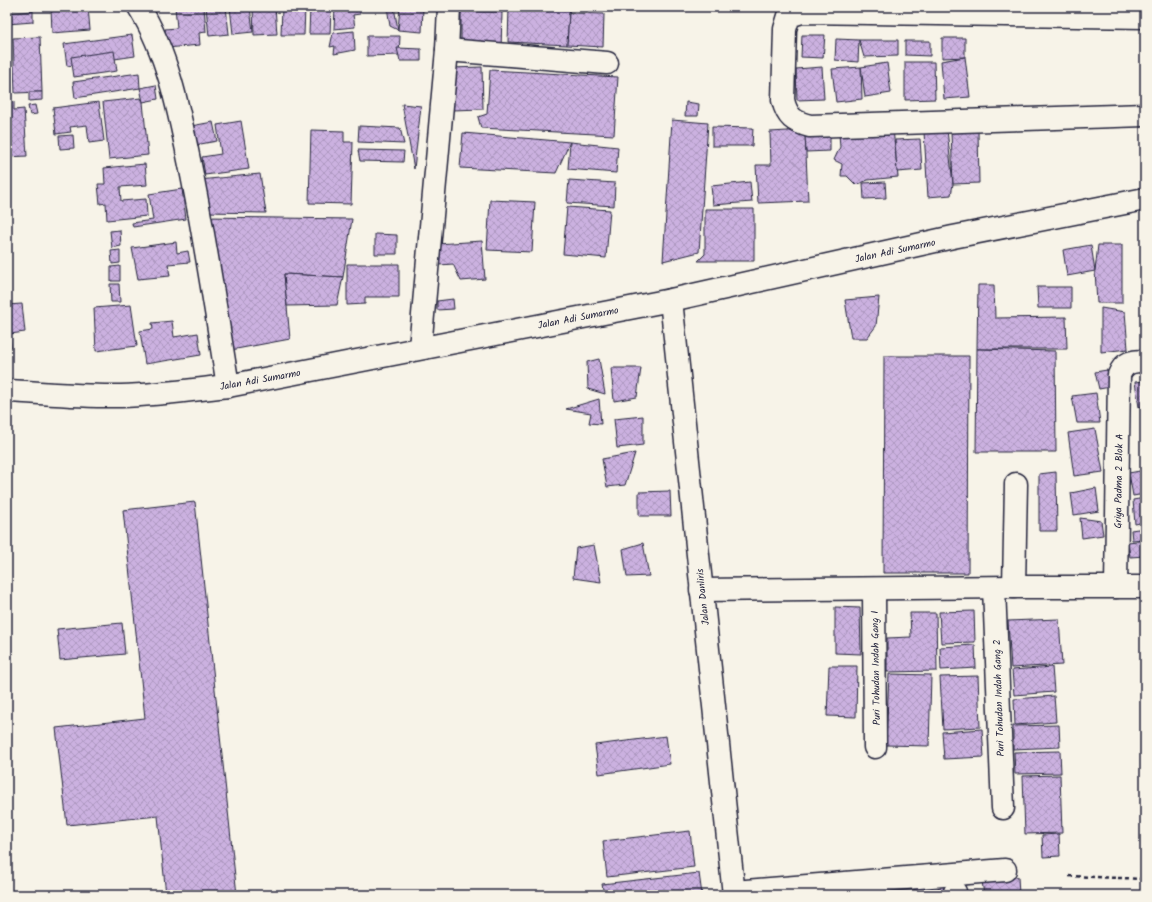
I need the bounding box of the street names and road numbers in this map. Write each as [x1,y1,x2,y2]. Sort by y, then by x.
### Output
street label: Jalan Adi Sumarmo [853,235,937,267]
street label: Jalan Adi Sumarmo [536,302,620,334]
street label: Jalan Adi Sumarmo [218,365,302,395]
street label: Griya Padma 2 Blok A [1110,433,1128,529]
street label: Jalan Danliris [692,567,714,626]
street label: Puri Tohudan Indah Gang 1 [867,611,885,725]
street label: Puri Tohudan Indah Gang 2 [989,639,1009,757]

